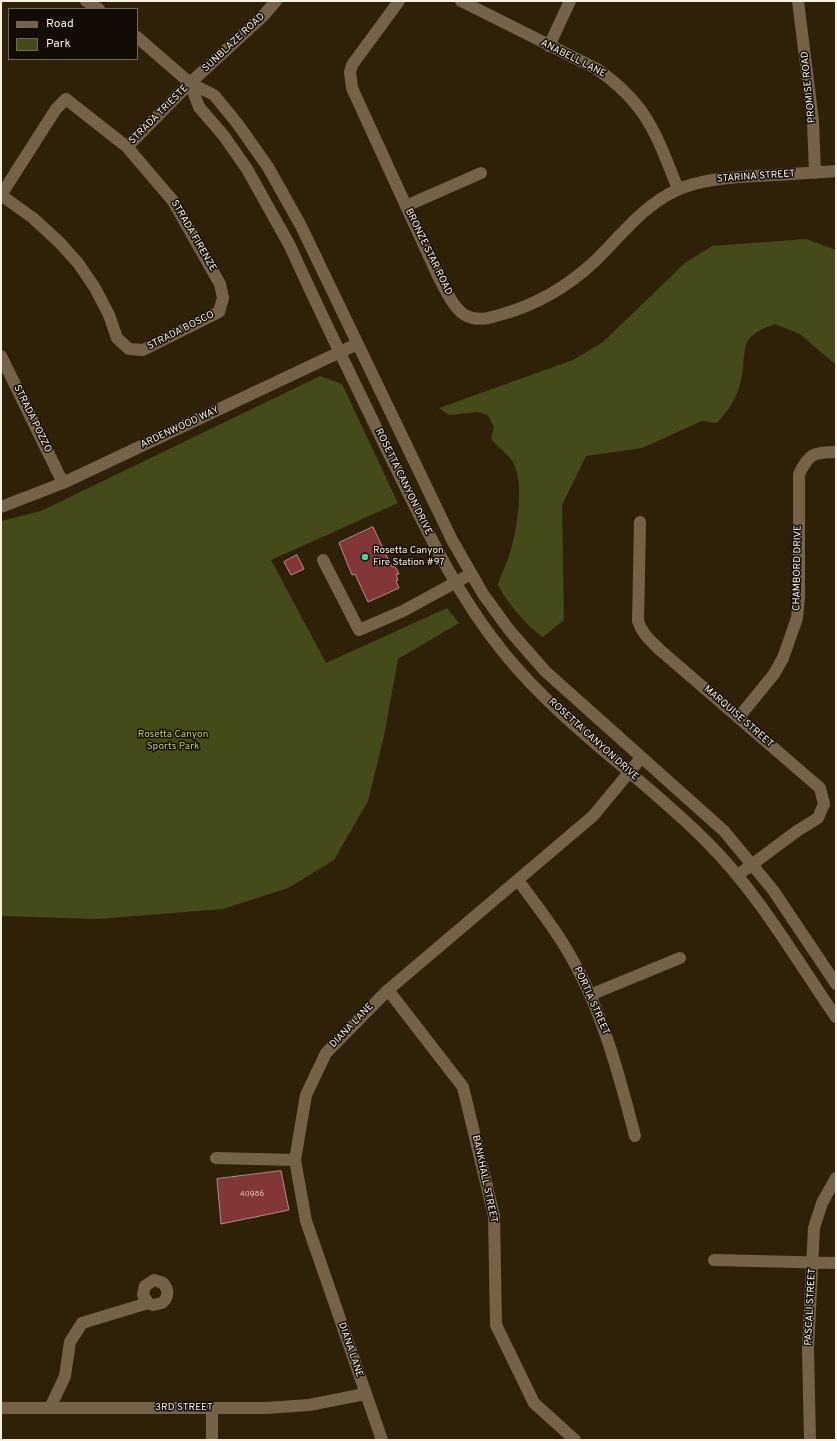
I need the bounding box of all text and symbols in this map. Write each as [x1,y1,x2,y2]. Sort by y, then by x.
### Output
legend [8,8,138,60]
street label: SUNBLAZE ROAD [200,11,268,75]
text: Road [46,16,74,32]
text: Park [46,36,71,52]
street label: ANABELL LANE [538,37,608,81]
street label: PROMISE ROAD [799,50,819,124]
street label: STRADA TRIESTE [127,83,191,147]
street label: STARINA STREET [716,168,796,186]
street label: STRADA FIRENZE [168,198,218,274]
street label: BRONZE STAR ROAD [402,207,454,297]
street label: STRADA BOSCO [146,309,216,353]
street label: STRADA POZZO [10,383,54,455]
street label: ARDENWOOD WAY [139,405,221,451]
street label: ROSETTA CANYON DRIVE [372,427,434,537]
street label: CHAMBORD DRIVE [791,525,805,611]
place label: Rosetta Canyon Fire Station #97 [373,545,445,568]
marker: Rosetta Canyon Fire Station #97 [360,552,370,562]
street label: MARQUISE STREET [701,684,775,750]
street label: ROSETTA CANYON DRIVE [546,696,640,784]
park label: Rosetta Canyon Sports Park [138,729,208,752]
street label: PORTIA STREET [571,965,611,1037]
street label: DIANA LANE [328,1001,376,1051]
street label: BANKHALL STREET [469,1134,499,1224]
house number: 40986 [240,1189,264,1199]
street label: PASCALI STREET [803,1268,819,1346]
street label: DIANA LANE [335,1321,365,1379]
street label: 3RD STREET [155,1402,213,1414]

